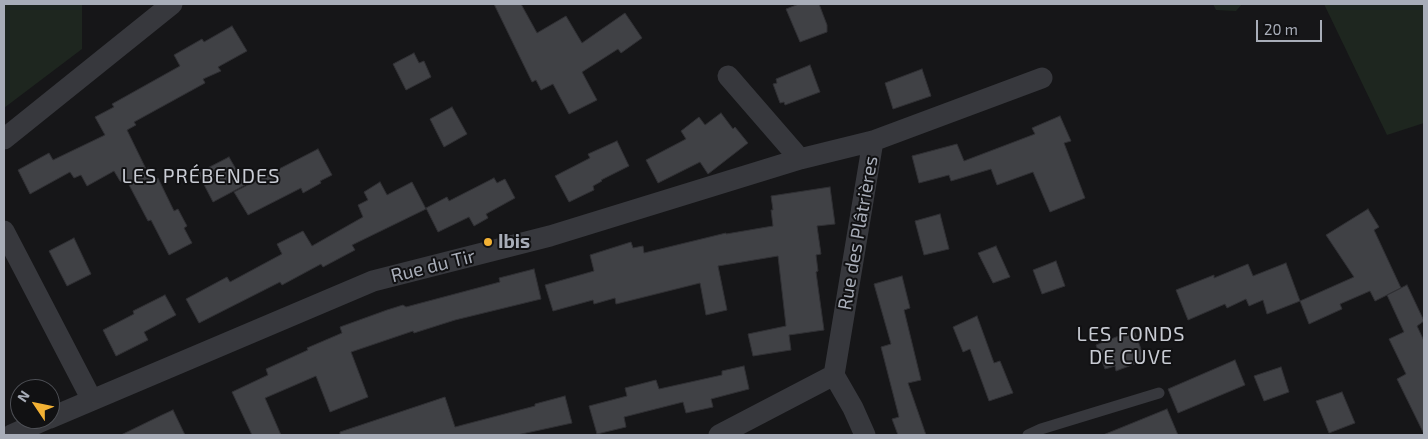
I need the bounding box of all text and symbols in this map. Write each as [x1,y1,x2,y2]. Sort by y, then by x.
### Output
scale bar [1258,10,1324,42]
text: 20 m [1264,20,1298,38]
street label: Rue des Plâtrières [833,154,883,312]
district label: LES PRÉBENDES [120,164,282,188]
place label: Ibis [498,231,530,253]
marker: Ibis [482,236,494,248]
street label: Rue du Tir [388,244,478,288]
district label: LES FONDS DE CUVE [1075,322,1187,369]
north arrow [10,379,60,429]
text: N [13,387,33,405]

